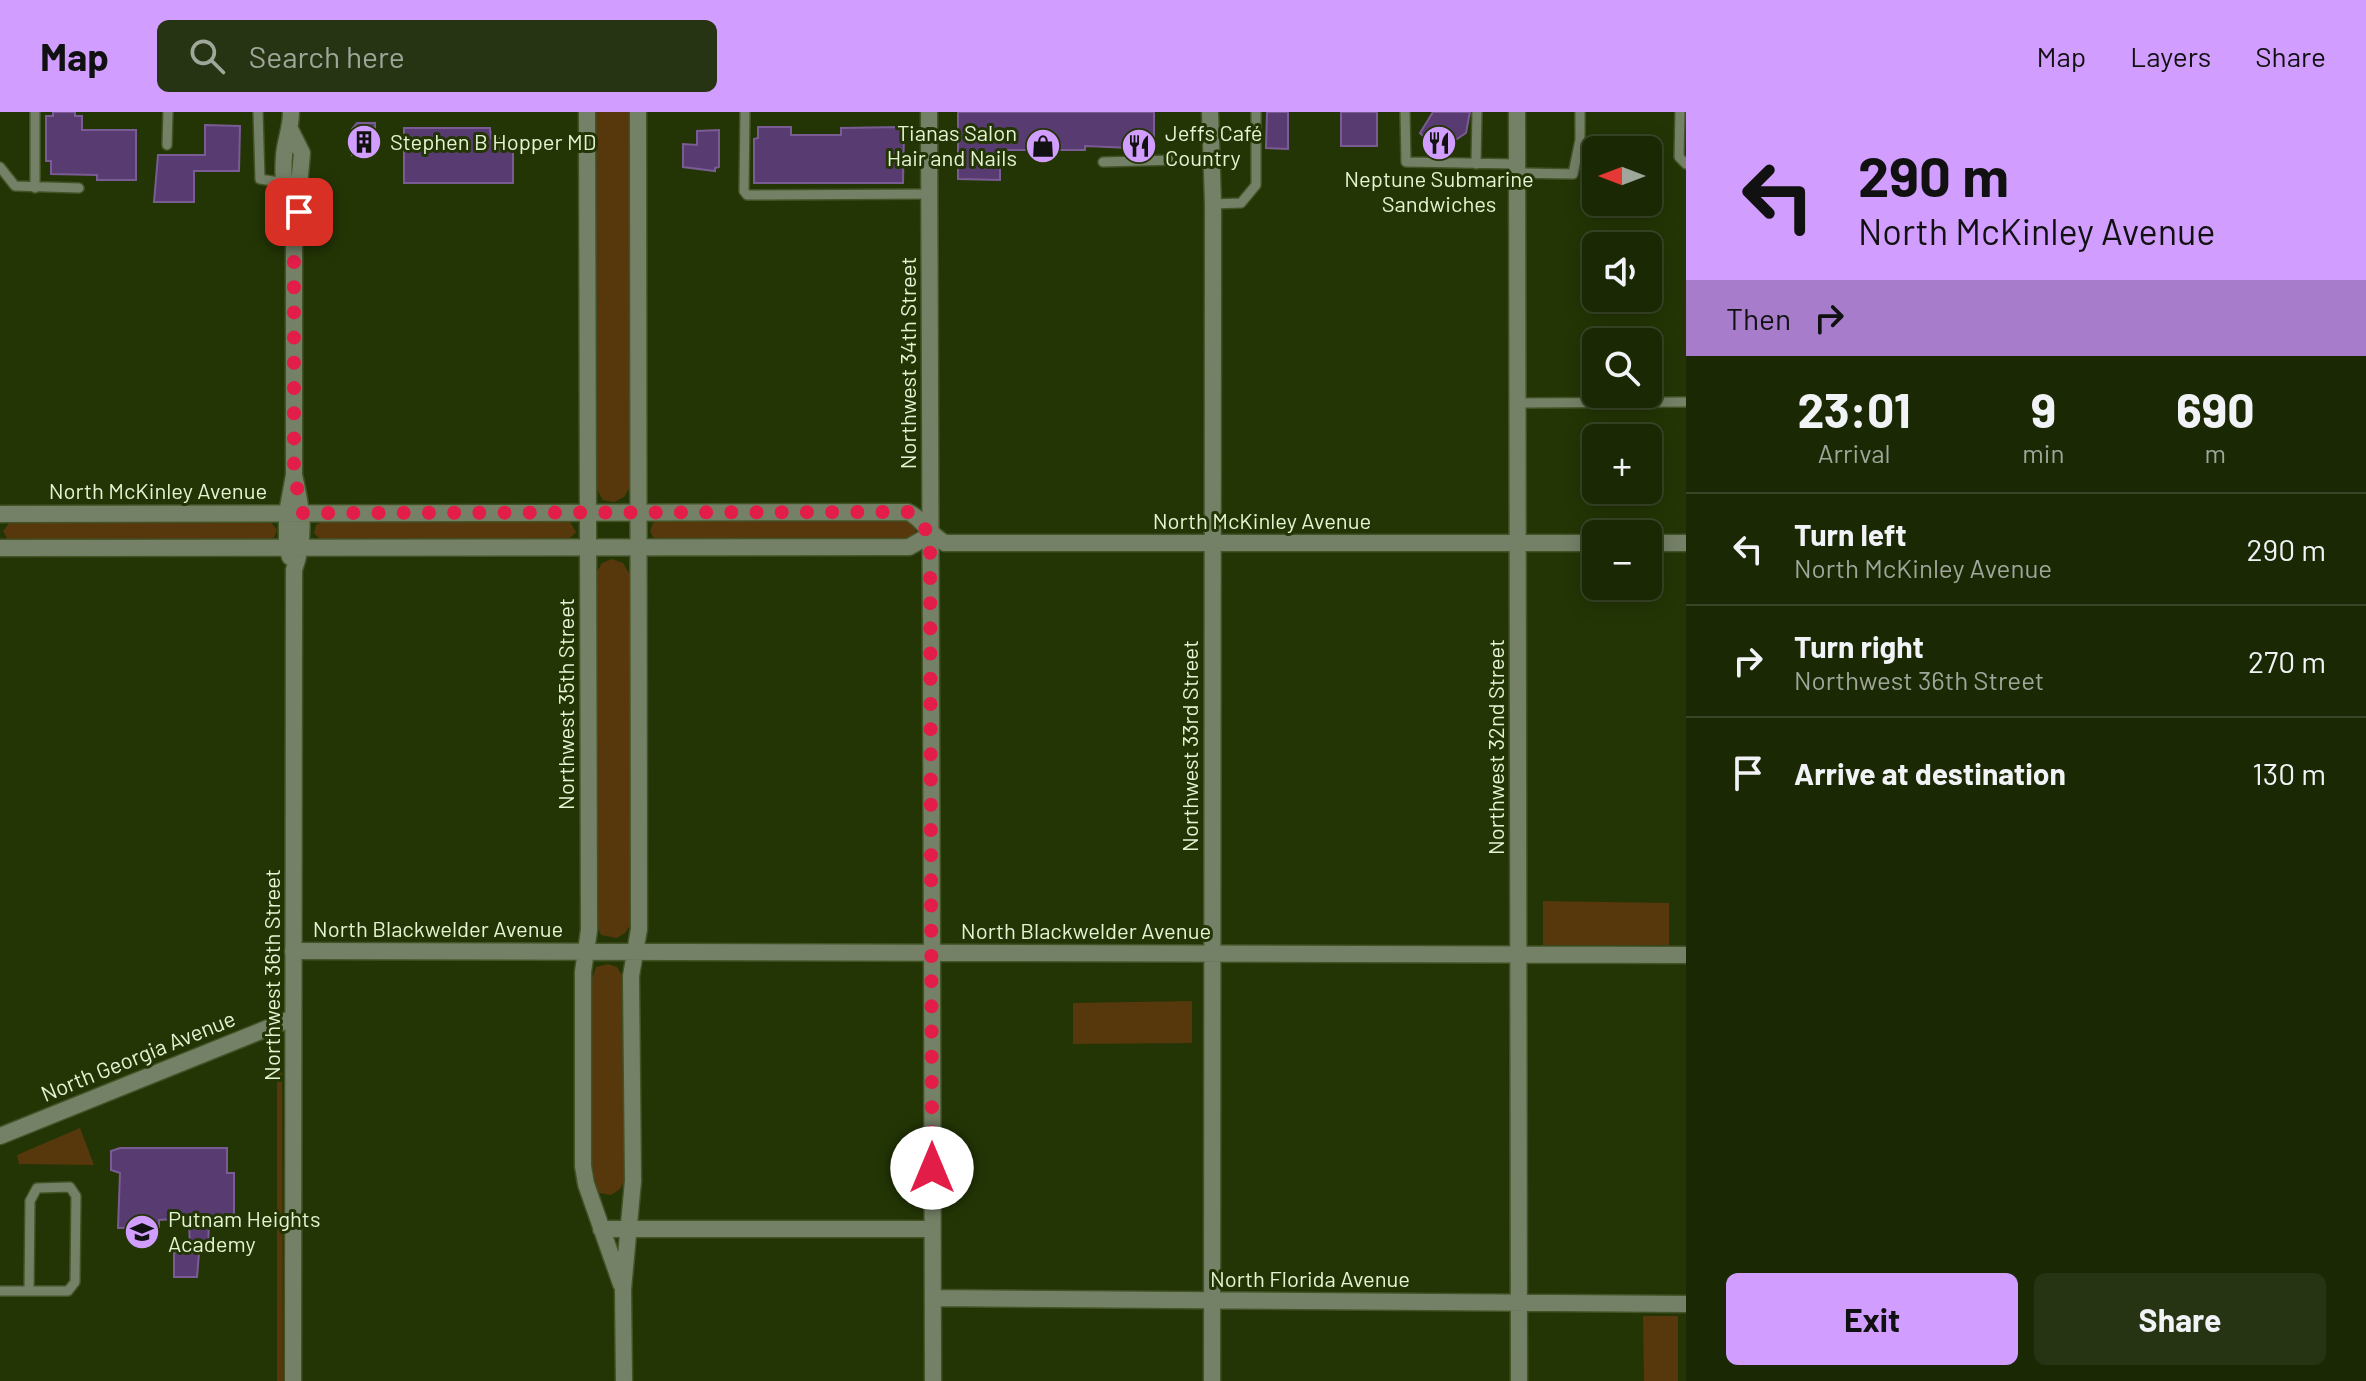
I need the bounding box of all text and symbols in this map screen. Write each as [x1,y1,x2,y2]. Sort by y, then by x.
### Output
search box [157,20,717,92]
text: Map [40,33,109,79]
icon: search [185,34,229,78]
text: Search here [249,38,405,74]
text: Map [2036,39,2086,73]
text: Layers [2130,39,2211,73]
text: Share [2255,39,2326,73]
place label: Tianas Salon Hair and Nails [887,119,1017,170]
place label: Jeffs Café Country [1165,119,1262,170]
building icon: Stephen B Hopper MD [345,123,383,161]
restaurant icon: Neptune Submarine Sandwiches [1420,124,1458,162]
shop icon: Tianas Salon Hair and Nails [1024,127,1062,165]
restaurant icon: Jeffs Café Country [1120,127,1158,165]
place label: Stephen B Hopper MD [390,128,596,154]
north arrow [1582,136,1662,216]
map controls [1582,136,1662,600]
text: 290 m [1858,141,2009,208]
icon: left [1726,144,1830,248]
place label: Neptune Submarine Sandwiches [1344,165,1534,216]
pin [265,178,333,246]
icon: arrive [277,190,321,234]
text: North McKinley Avenue [1858,209,2216,252]
button: sound [1582,232,1662,312]
street label: Northwest 34th Street [894,257,920,469]
icon: right [1807,296,1851,340]
text: Then [1726,300,1791,336]
button: search [1582,328,1662,408]
text: 23:01 [1797,380,1911,438]
text: 9 [2031,380,2056,438]
text: 690 [2176,380,2255,438]
button: + [1582,424,1662,504]
text: Arrival [1818,437,1890,468]
text: min [2022,437,2064,468]
text: m [2204,437,2226,468]
street label: North McKinley Avenue [49,477,267,503]
street label: North McKinley Avenue [1153,507,1371,533]
text: Turn left [1794,516,1907,552]
button: − [1582,520,1662,600]
icon: left [1726,527,1770,571]
text: 290 m [2247,531,2326,567]
text: North McKinley Avenue [1794,552,2052,583]
street label: Northwest 35th Street [552,598,578,810]
text: Turn right [1794,628,1924,664]
street label: Northwest 32nd Street [1482,639,1508,855]
icon: right [1726,639,1770,683]
street label: Northwest 33rd Street [1176,640,1202,852]
text: 270 m [2248,643,2326,679]
text: Northwest 36th Street [1794,664,2044,695]
icon: arrive [1726,751,1770,795]
text: Arrive at destination [1794,755,2066,791]
text: 130 m [2252,755,2326,791]
street label: Northwest 36th Street [258,869,284,1081]
street label: North Blackwelder Avenue [313,915,563,941]
street label: North Blackwelder Avenue [961,917,1211,943]
street label: North Georgia Avenue [37,1004,239,1106]
position arrow [890,1126,974,1210]
place label: Putnam Heights Academy [168,1205,320,1256]
school or university icon: Putnam Heights Academy [123,1213,161,1251]
street label: North Florida Avenue [1210,1265,1410,1291]
button: Exit [1726,1273,2018,1365]
button: Share [2034,1273,2326,1365]

